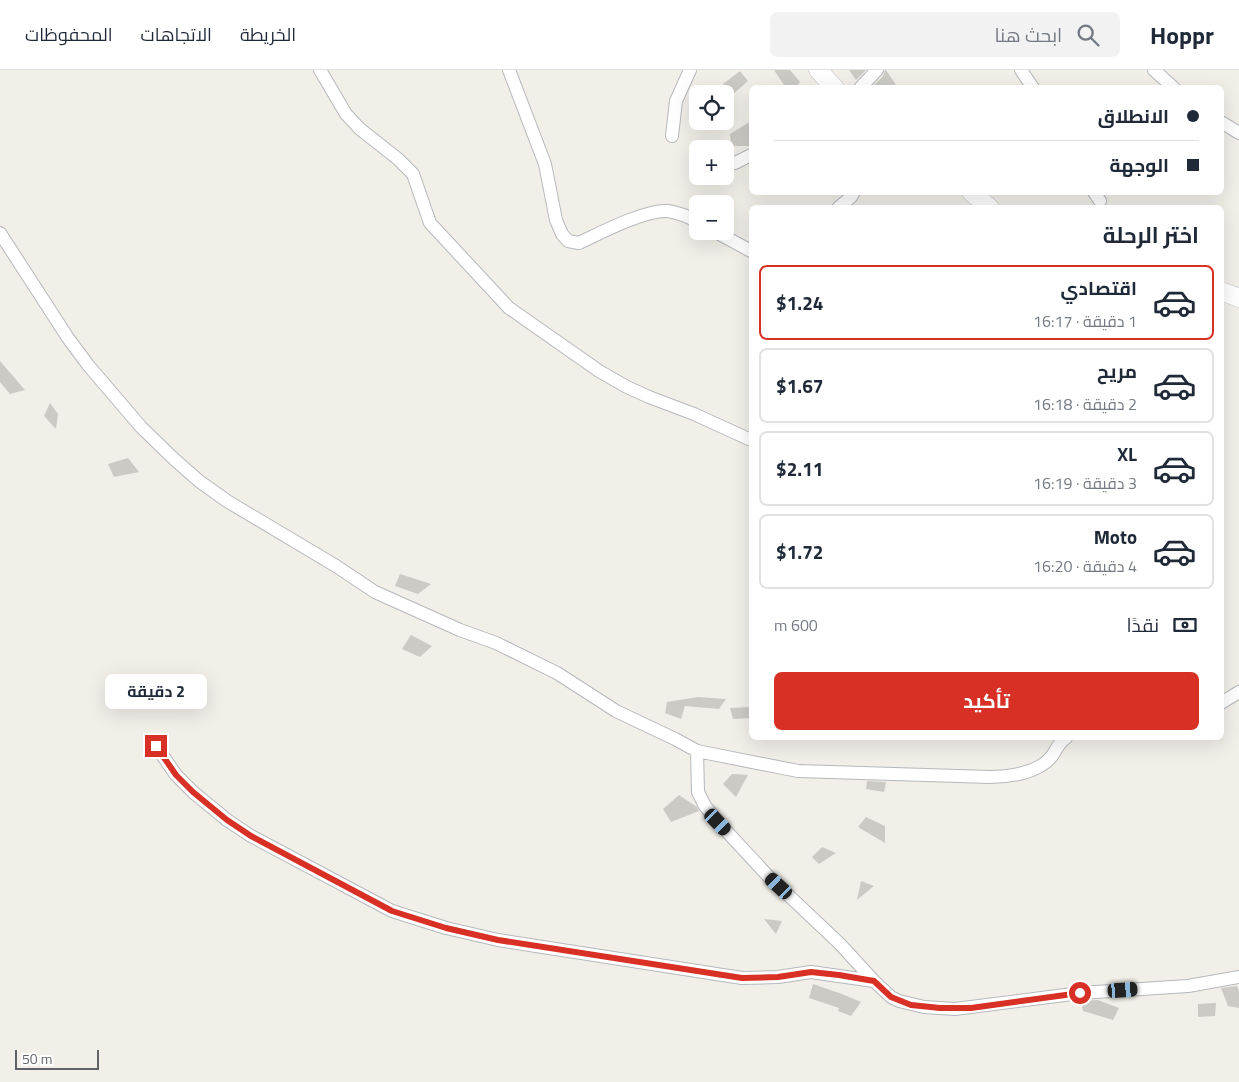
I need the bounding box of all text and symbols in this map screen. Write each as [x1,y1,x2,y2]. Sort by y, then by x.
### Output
search box [770,12,1120,57]
text: Hoppr [1150,17,1214,53]
text: ابحث هنا [994,20,1062,49]
text: المحفوظات [25,21,113,48]
text: الاتجاهات [141,21,212,48]
text: الخريطة [240,21,296,48]
icon: search [1074,21,1102,49]
map controls [689,85,734,240]
button: locate [689,85,734,130]
text: الانطلاق [1098,101,1169,130]
button: + [689,140,734,185]
text: الوجهة [1109,150,1169,179]
button: − [689,195,734,240]
text: اختر الرحلة [1103,218,1199,252]
text: اقتصادي [1061,273,1137,302]
icon: car [1152,280,1197,325]
text: $1.24 [776,288,823,317]
text: 1 دقيقة · 16:17 [1033,309,1137,333]
text: مريح [1097,356,1137,385]
icon: car [1152,363,1197,408]
text: $1.67 [776,371,823,400]
text: 2 دقيقة · 16:18 [1033,392,1137,416]
text: XL [1117,439,1137,468]
icon: car [1152,446,1197,491]
text: $2.11 [776,454,823,483]
text: 3 دقيقة · 16:19 [1033,471,1137,495]
text: Moto [1094,522,1137,551]
icon: car [1152,529,1197,574]
text: $1.72 [776,537,823,566]
text: 4 دقيقة · 16:20 [1033,554,1137,578]
text: نقدًا [1127,610,1159,639]
icon: cash [1171,611,1199,639]
text: 600 m [774,613,818,637]
button: تأكيد [774,672,1199,730]
callout: 2 دقيقة [105,674,207,708]
text: 2 دقيقة [127,679,185,703]
route end [145,735,167,757]
car [702,806,733,838]
car [762,870,795,902]
car [1107,981,1138,999]
route start [1069,982,1091,1004]
scale bar [15,1047,99,1070]
text: 50 m [22,1048,52,1069]

